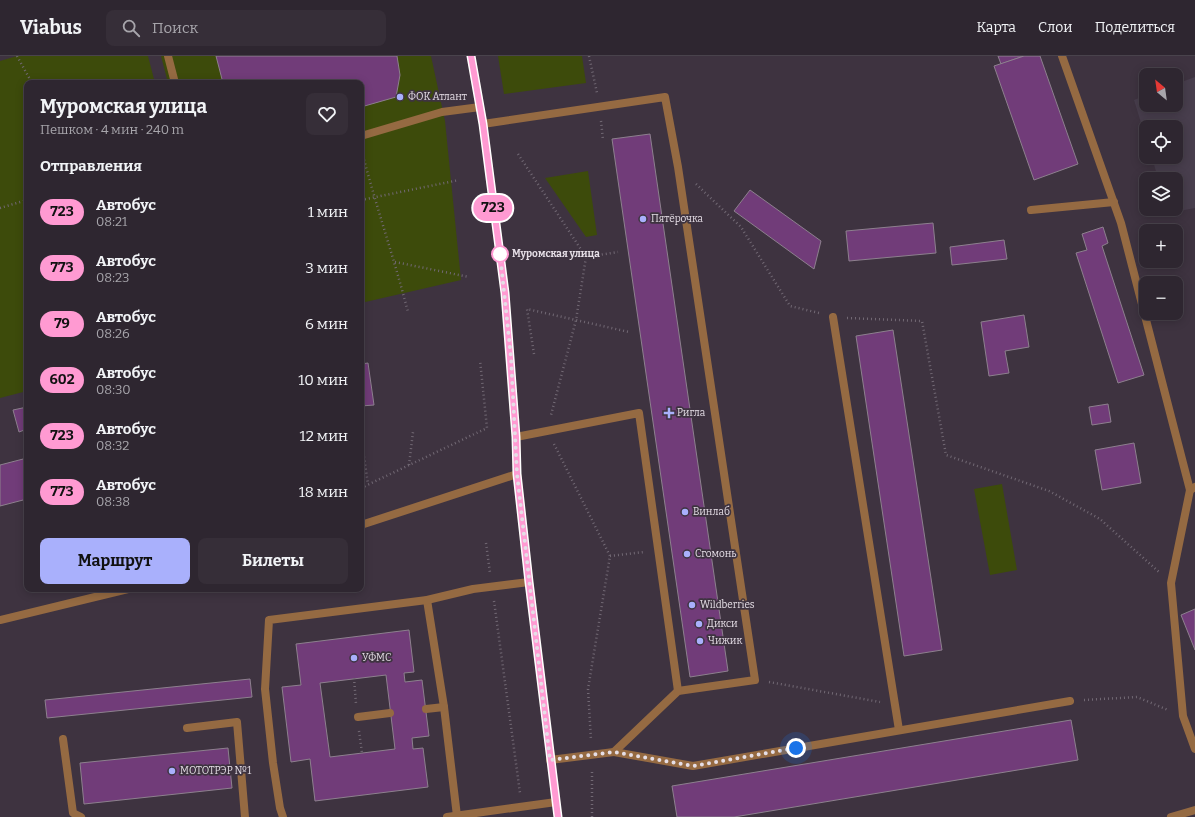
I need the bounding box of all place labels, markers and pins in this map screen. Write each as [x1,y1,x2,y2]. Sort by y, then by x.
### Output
place label: ФОК Атлант [408,91,467,103]
marker: ФОК Атлант [395,92,405,102]
place label: Пятёрочка [651,213,703,225]
marker: Пятёрочка [638,214,648,224]
marker: Муромская улица [491,245,509,263]
place label: Муромская улица [512,248,600,260]
place label: Ригла [677,407,706,419]
marker: Ригла [664,408,674,418]
place label: Винлаб [693,505,730,518]
marker: Винлаб [680,507,690,517]
place label: Сгомонь [695,548,736,560]
marker: Сгомонь [682,549,692,559]
place label: Wildberries [700,599,755,611]
marker: Wildberries [687,600,697,610]
place label: Дикси [707,618,738,630]
marker: Дикси [694,619,704,629]
place label: Чижик [708,635,742,647]
marker: Чижик [695,636,705,646]
place label: УФМС [362,652,391,664]
marker: УФМС [349,653,359,663]
place label: МОТОТРЭР №1 [180,765,251,777]
marker: МОТОТРЭР №1 [167,766,177,776]

